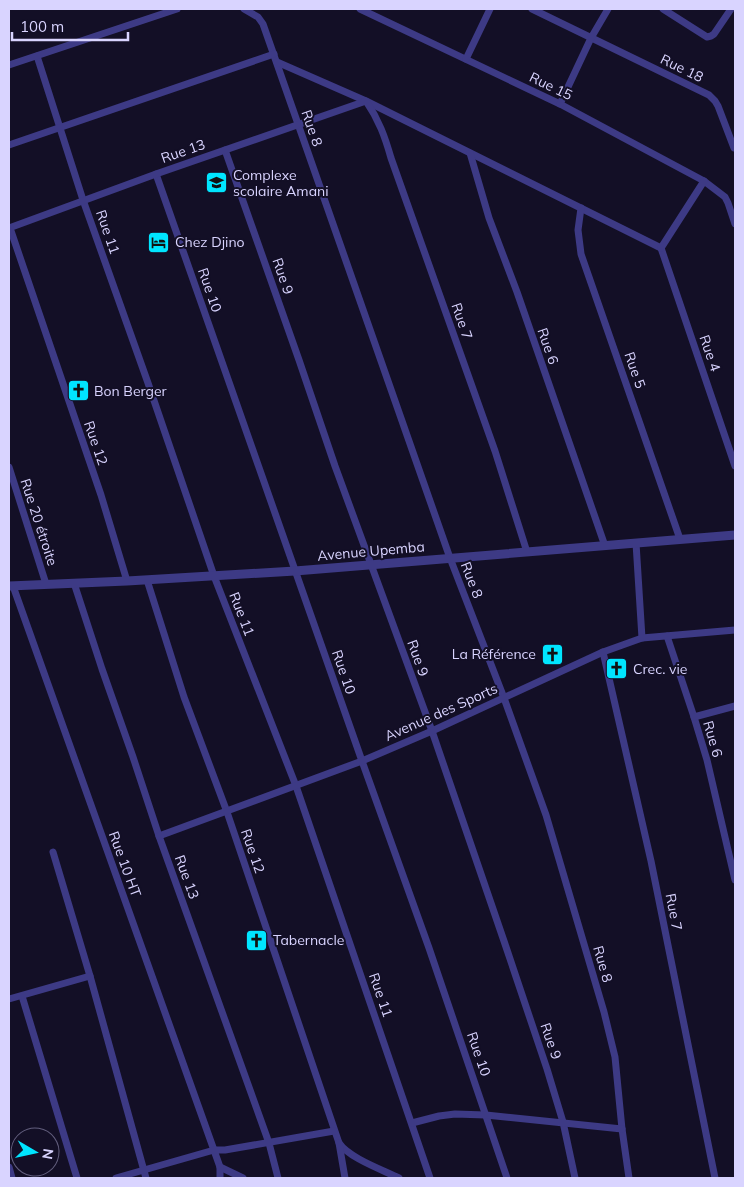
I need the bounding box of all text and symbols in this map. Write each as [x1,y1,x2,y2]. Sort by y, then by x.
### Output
scale bar [12,10,129,42]
text: 100 m [20,17,64,36]
street label: Rue 18 [657,50,707,86]
street label: Rue 15 [526,68,576,104]
street label: Rue 8 [297,107,327,149]
street label: Rue 13 [158,135,208,167]
place label: Complexe scolaire Amani [233,166,329,200]
school or university icon: Complexe scolaire Amani [205,171,229,195]
street label: Rue 11 [92,207,124,257]
hotel icon: Chez Djino [147,230,171,254]
place label: Chez Djino [175,233,245,251]
street label: Rue 9 [268,255,298,297]
street label: Rue 10 [194,265,226,315]
street label: Rue 7 [447,300,477,342]
street label: Rue 6 [533,325,563,367]
street label: Rue 4 [695,332,725,374]
street label: Rue 5 [620,349,650,391]
church icon: Bon Berger [66,379,90,403]
place label: Bon Berger [94,382,168,400]
street label: Rue 12 [80,418,112,468]
street label: Rue 20 étroite [16,476,62,568]
street label: Avenue Upemba [317,537,425,565]
street label: Rue 8 [457,559,487,601]
street label: Rue 11 [225,589,259,639]
street label: Rue 9 [403,637,433,679]
church icon: La Référence [540,642,564,666]
place label: La Référence [452,645,536,663]
street label: Rue 10 [328,647,360,697]
church icon: Crec. vie [605,657,629,681]
place label: Crec. vie [633,660,687,678]
street label: Avenue des Sports [382,679,500,745]
street label: Rue 6 [699,719,727,759]
street label: Rue 12 [237,826,269,876]
street label: Rue 10 HT [105,829,145,900]
street label: Rue 13 [171,852,203,902]
street label: Rue 7 [662,892,686,932]
church icon: Tabernacle [245,928,269,952]
place label: Tabernacle [273,931,344,949]
street label: Rue 8 [589,944,617,984]
street label: Rue 11 [365,970,397,1020]
street label: Rue 9 [536,1020,566,1062]
street label: Rue 10 [463,1029,495,1079]
north arrow [10,1127,60,1177]
text: N [38,1147,58,1161]

